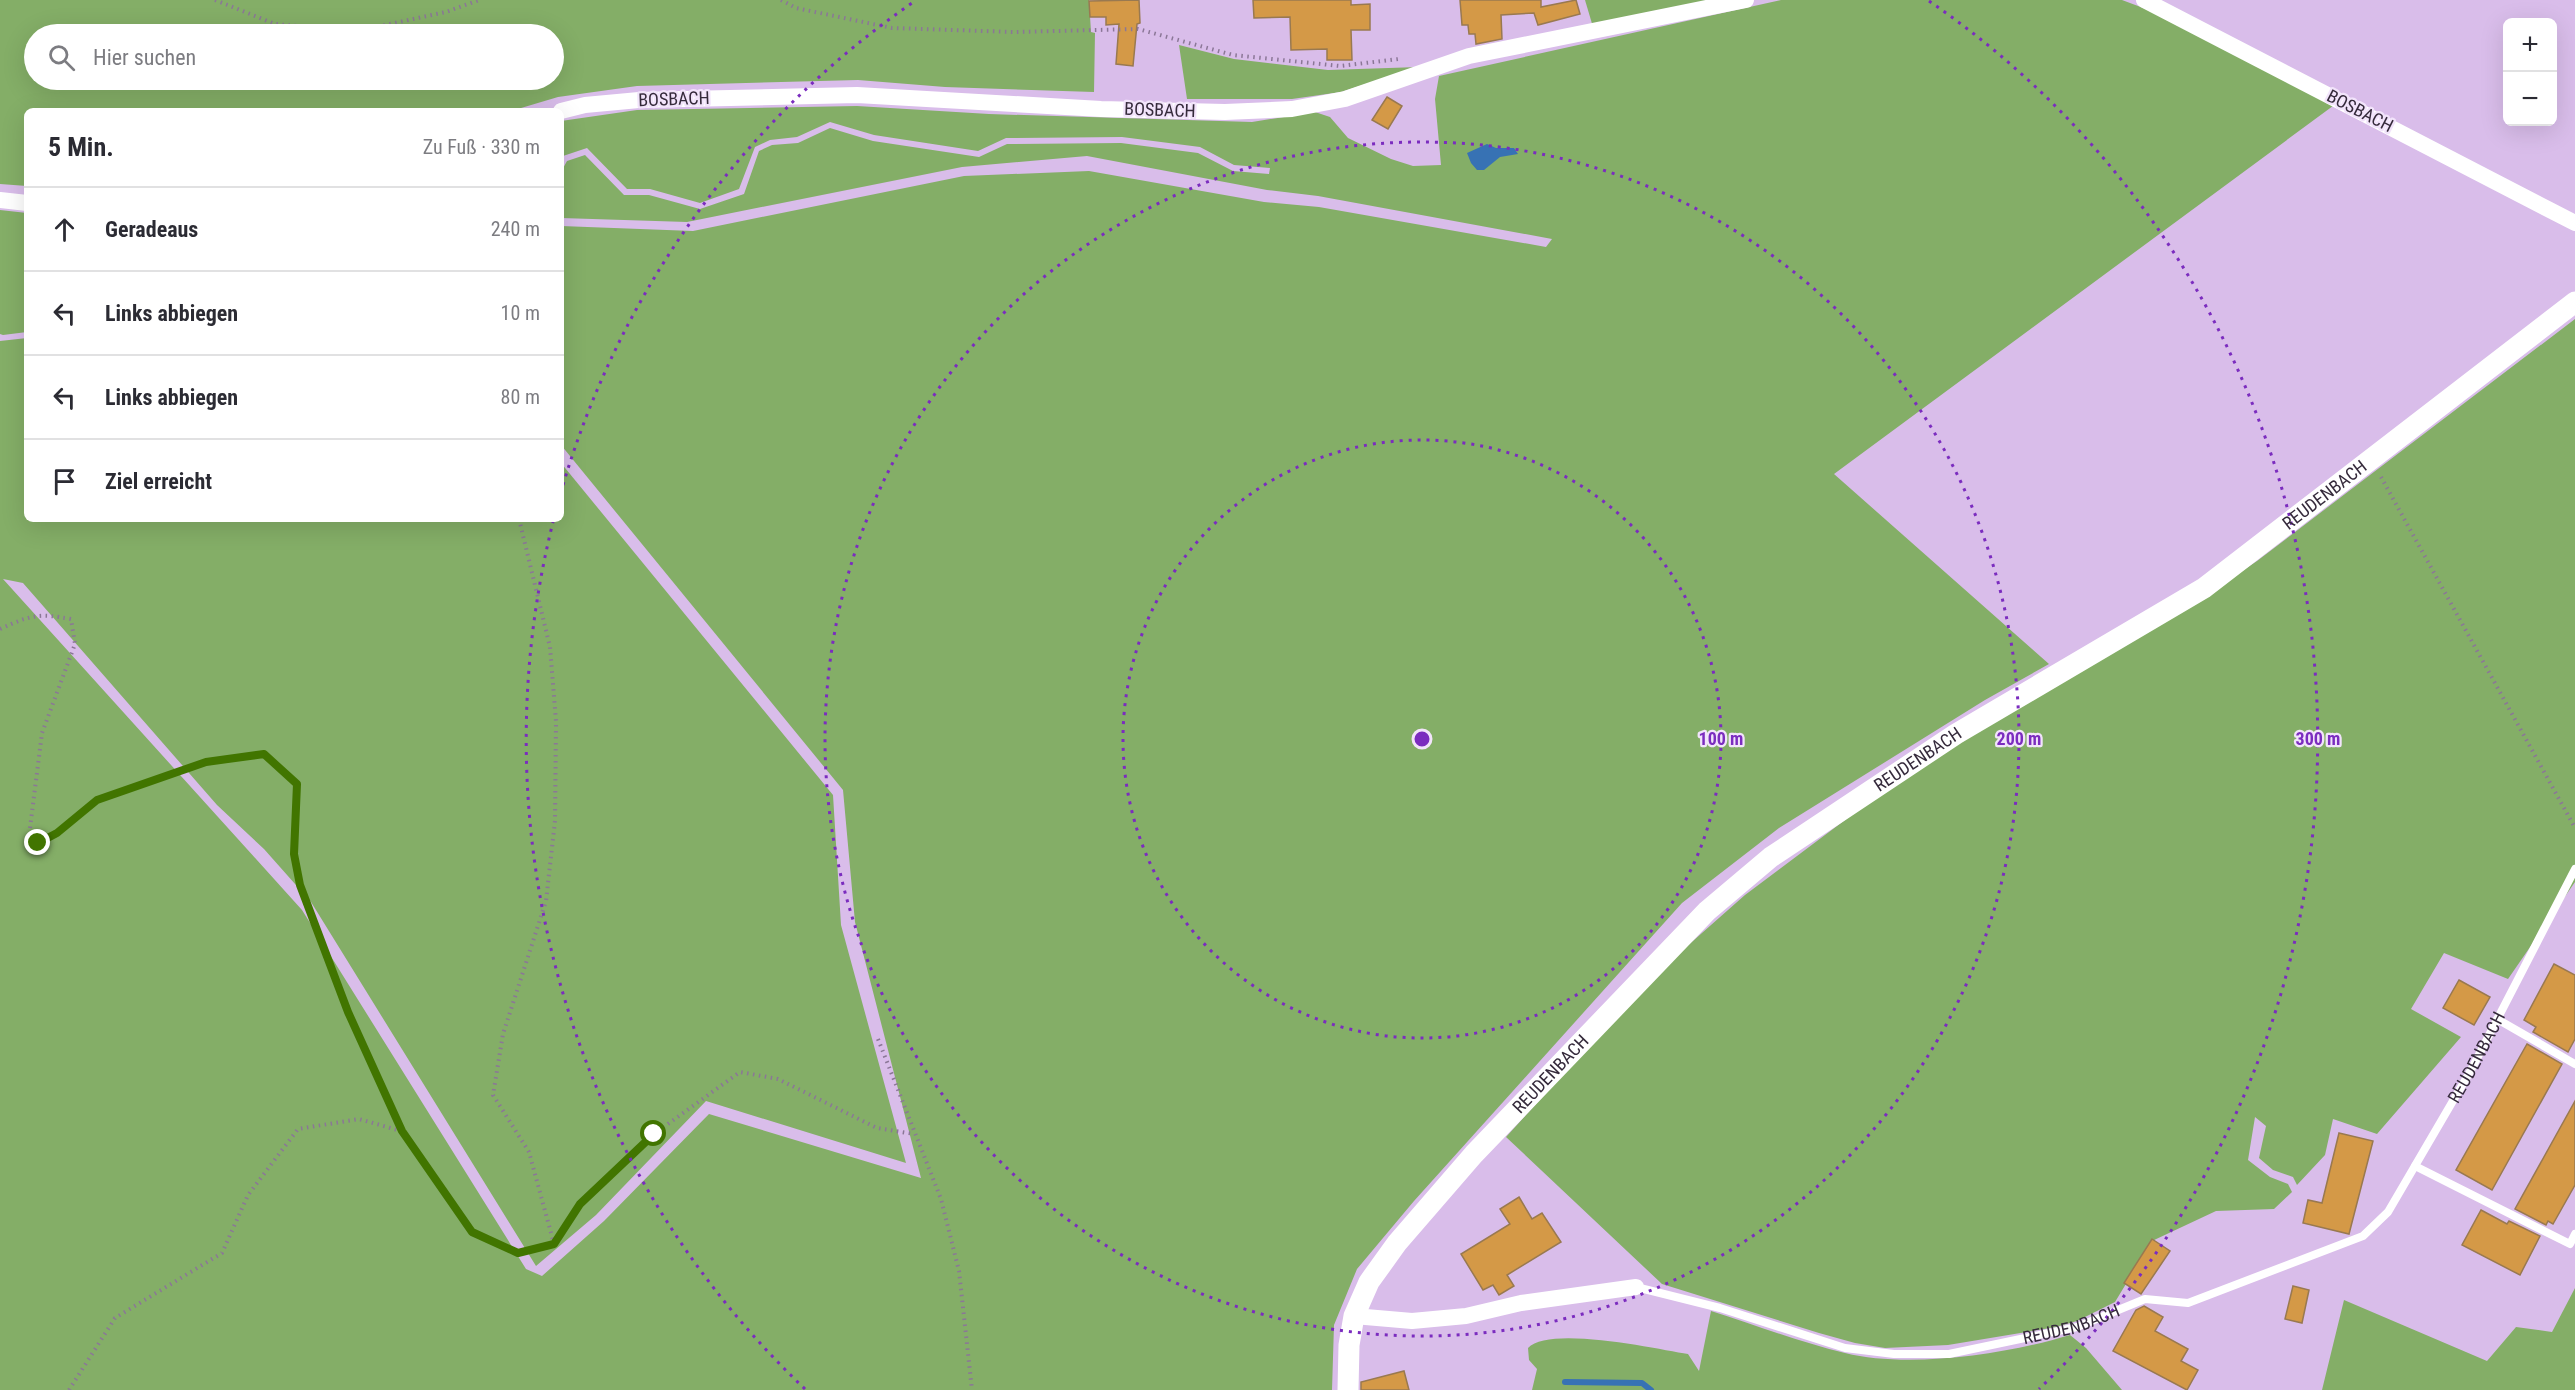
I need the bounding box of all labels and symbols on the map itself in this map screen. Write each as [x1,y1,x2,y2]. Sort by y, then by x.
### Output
street label: BOSBACH [2324,85,2397,136]
street label: BOSBACH [638,87,710,110]
street label: BOSBACH [1124,98,1196,121]
street label: REUDENBACH [2278,456,2371,534]
street label: REUDENBACH [1870,722,1965,796]
text: 100 m [1699,728,1743,749]
text: 200 m [1997,728,2041,749]
text: 300 m [2296,728,2340,749]
centre of rings [1412,729,1432,749]
route end [24,829,50,855]
street label: REUDENBACH [2443,1008,2509,1107]
street label: REUDENBACH [1508,1030,1593,1117]
route start [640,1120,666,1146]
street label: REUDENBACH [2021,1300,2123,1348]

